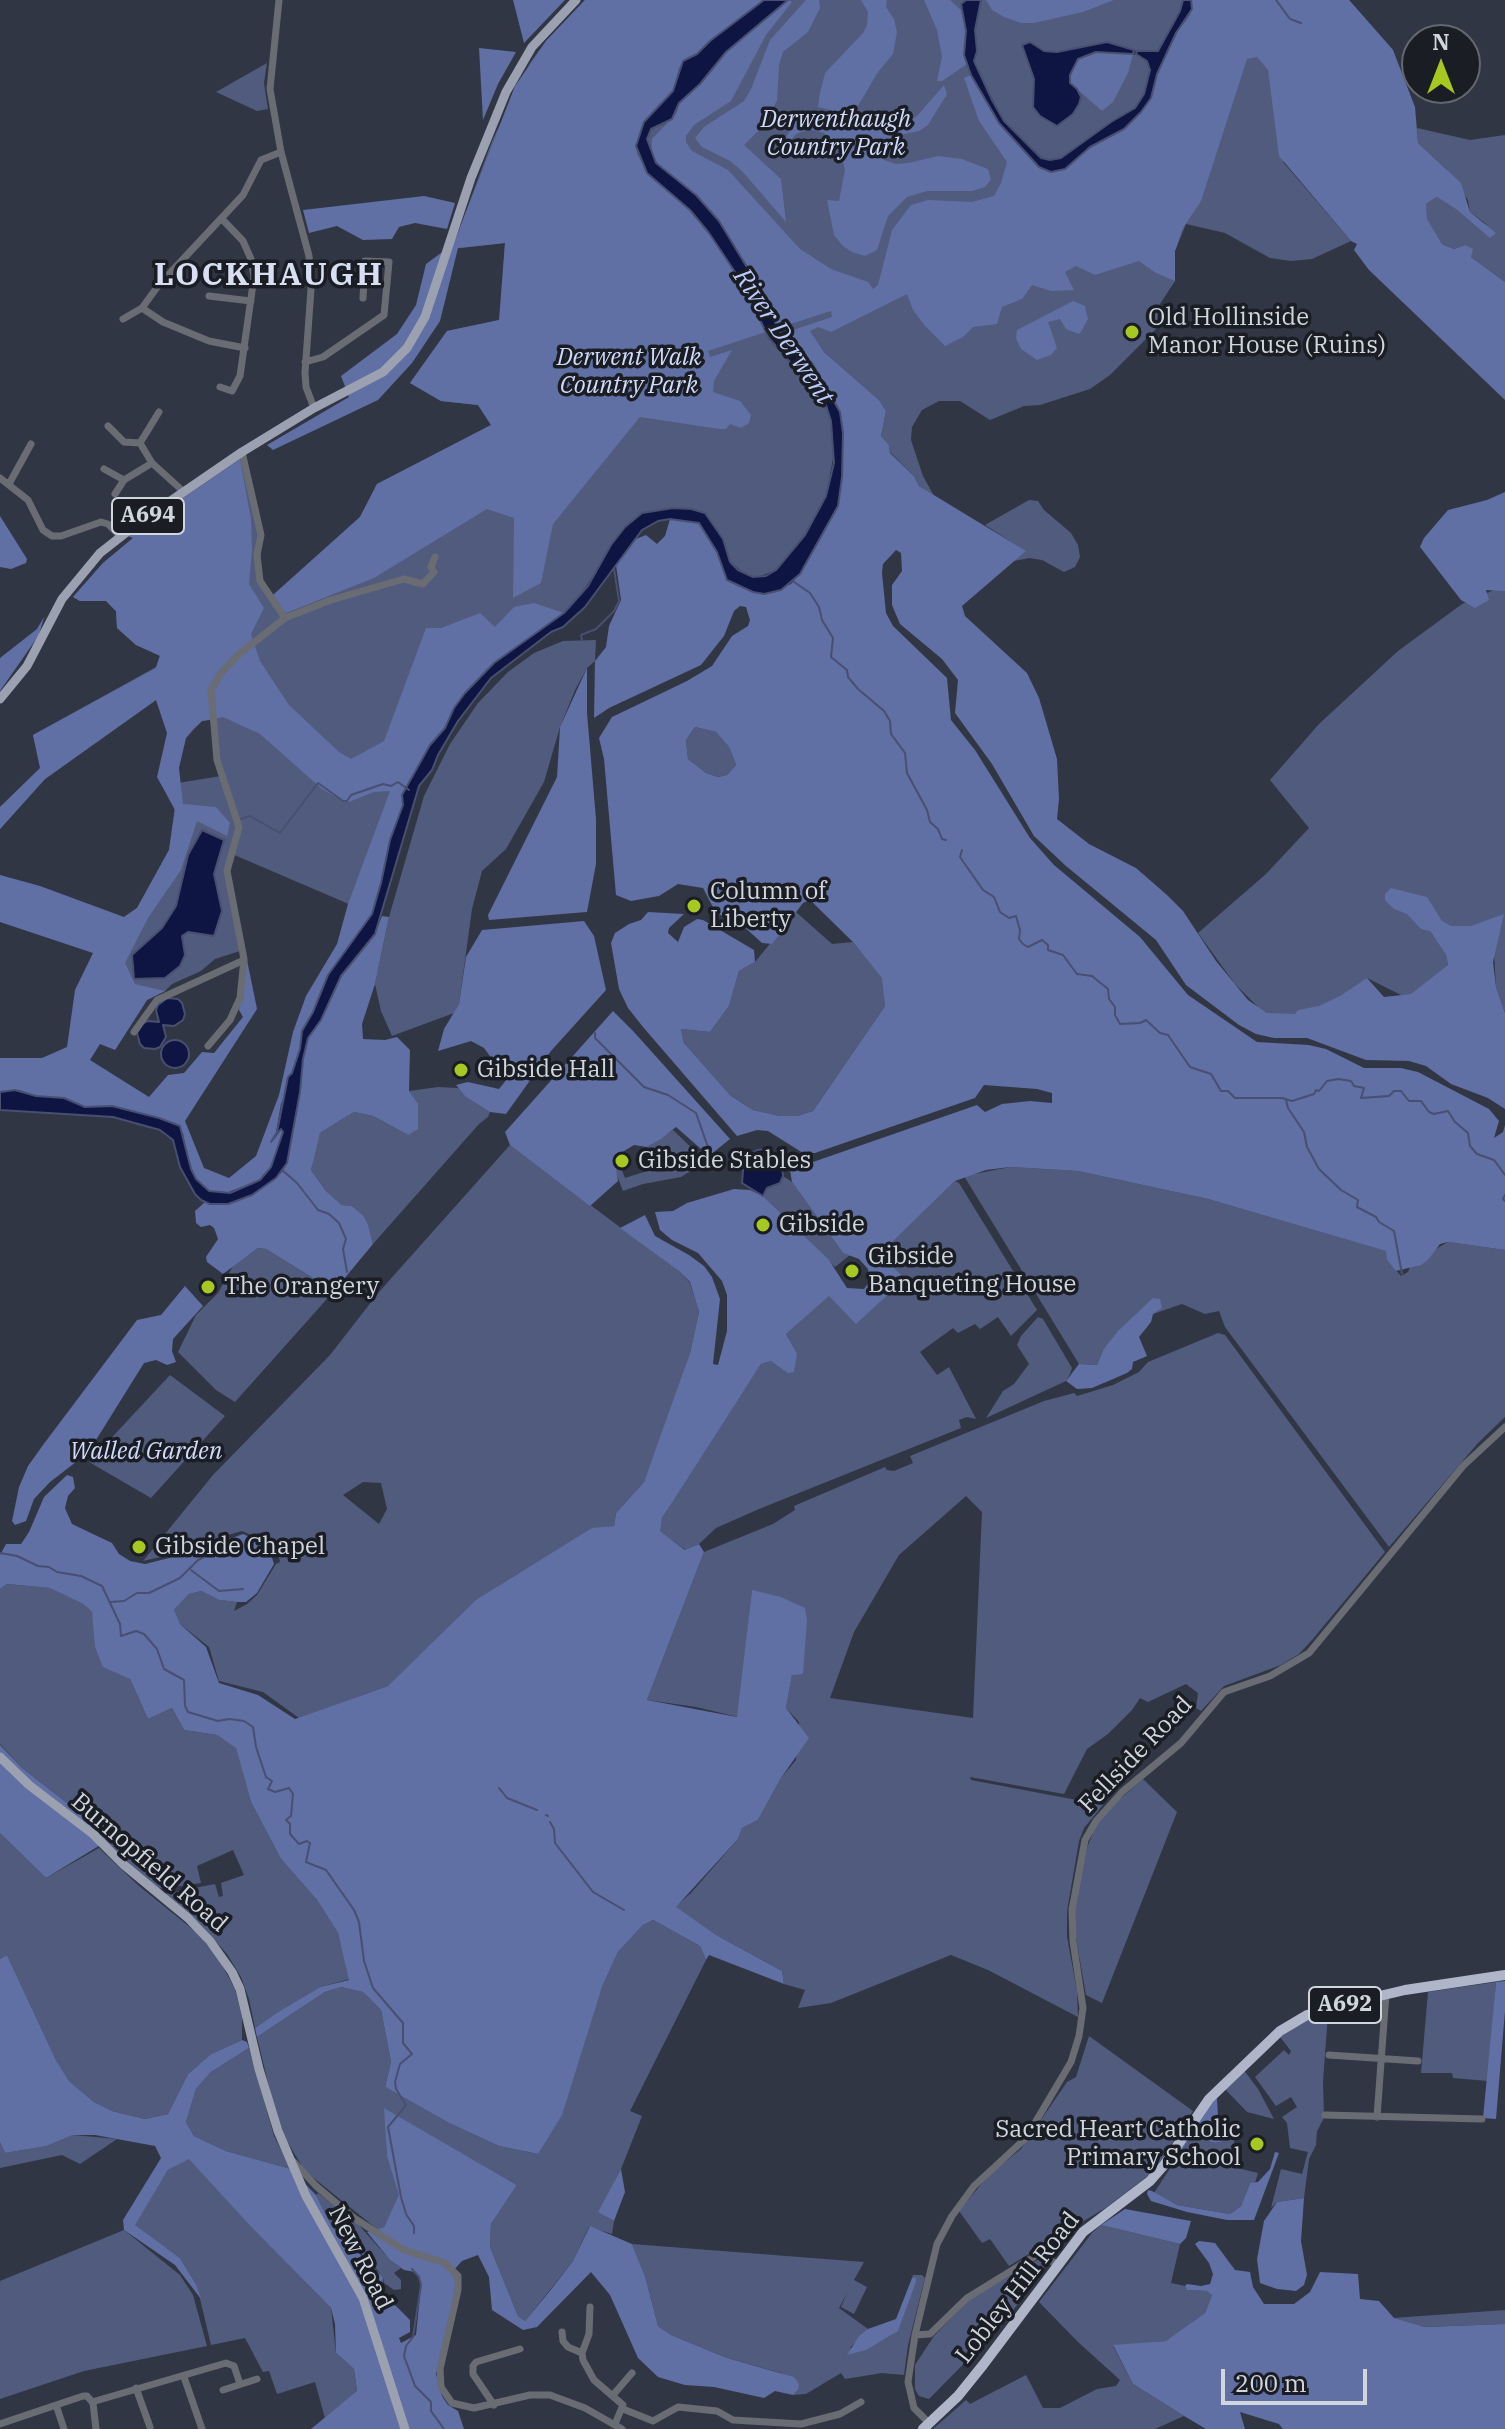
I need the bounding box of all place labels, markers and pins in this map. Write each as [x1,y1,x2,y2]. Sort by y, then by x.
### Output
place label: Old Hollinside Manor House (Ruins) [1148,304,1386,360]
marker: Old Hollinside Manor House (Ruins) [1123,323,1141,341]
place label: Column of Liberty [710,878,826,934]
marker: Column of Liberty [685,897,703,915]
place label: Gibside Hall [477,1056,615,1084]
marker: Gibside Hall [452,1061,470,1079]
place label: Gibside Stables [638,1147,811,1175]
marker: Gibside Stables [613,1152,631,1170]
place label: Gibside [779,1211,865,1239]
marker: Gibside [754,1216,772,1234]
place label: Gibside Banqueting House [868,1243,1076,1299]
marker: Gibside Banqueting House [843,1262,861,1280]
place label: The Orangery [224,1273,379,1301]
marker: The Orangery [199,1278,217,1296]
place label: Gibside Chapel [155,1533,325,1561]
marker: Gibside Chapel [130,1538,148,1556]
place label: Sacred Heart Catholic Primary School [995,2116,1241,2172]
marker: Sacred Heart Catholic Primary School [1248,2135,1266,2153]

